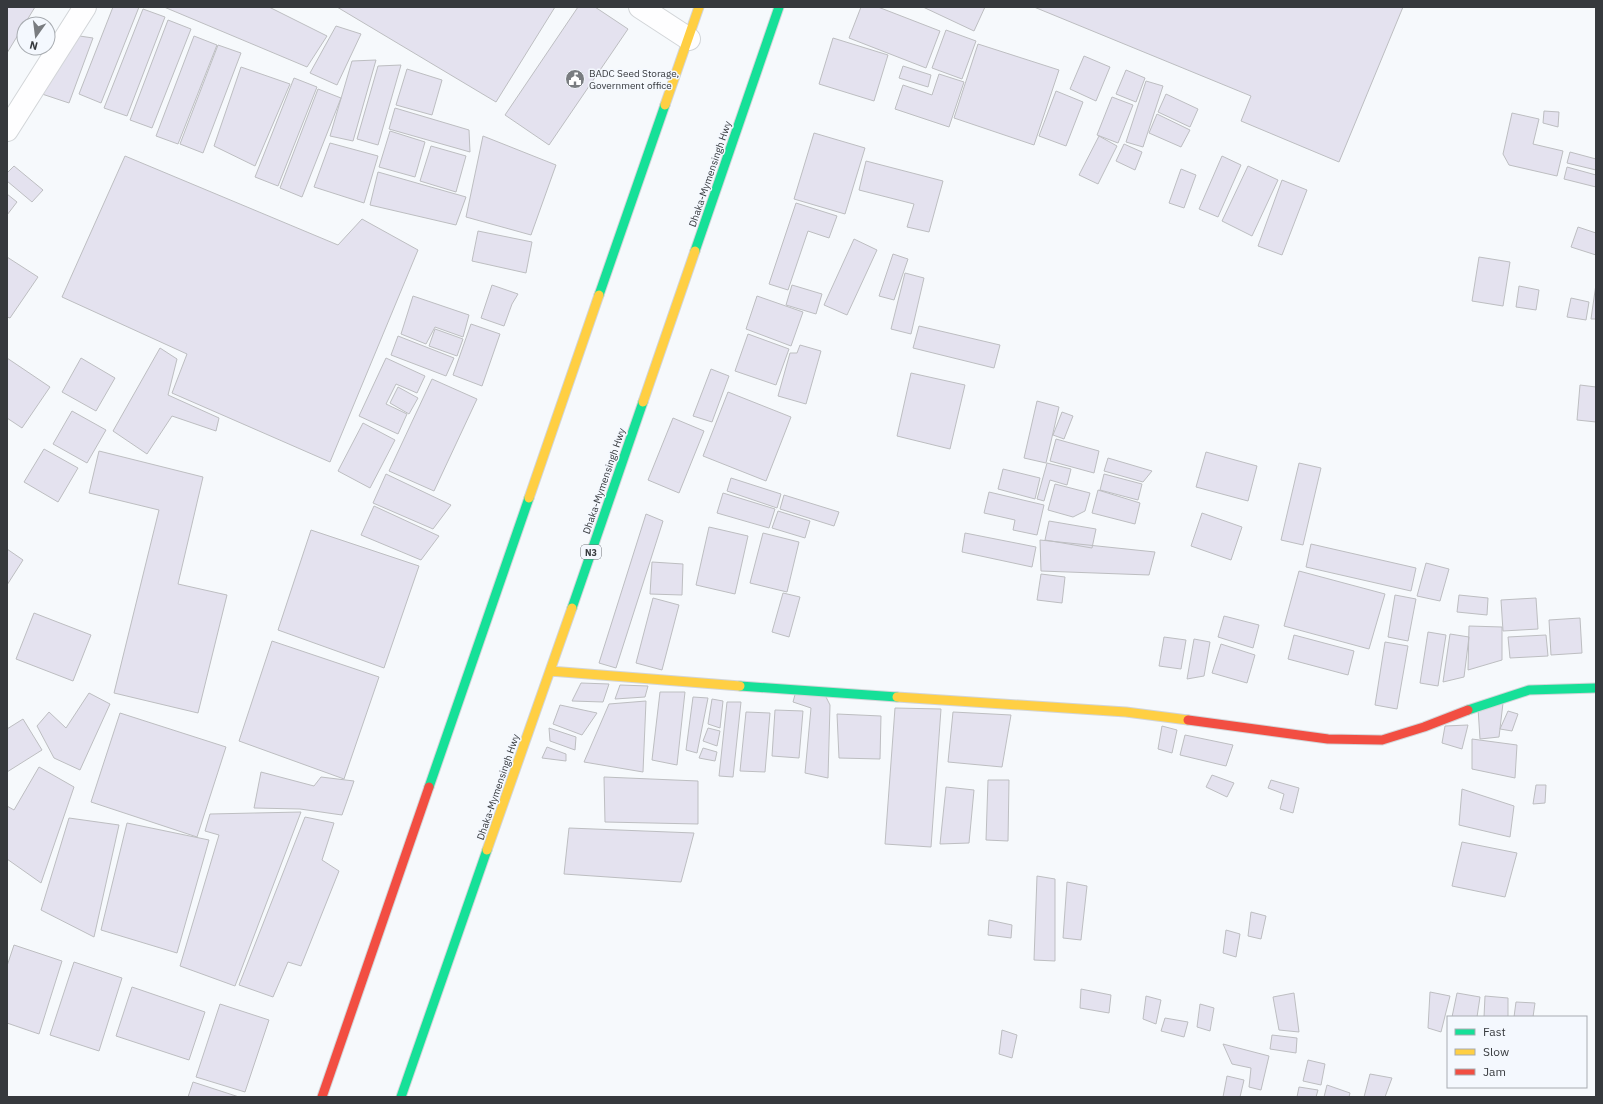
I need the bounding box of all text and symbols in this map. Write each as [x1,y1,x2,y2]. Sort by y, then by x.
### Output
north arrow [16,16,56,56]
text: N [28,38,39,53]
place label: BADC Seed Storage, Government office [589,67,679,92]
public building icon: BADC Seed Storage, Government office [564,68,586,90]
street label: Dhaka-Mymensingh Hwy [686,119,734,229]
street label: Dhaka-Mymensingh Hwy [580,426,628,536]
road number: N3 [581,545,601,559]
street label: Dhaka-Mymensingh Hwy [474,732,522,842]
legend [1447,1016,1587,1088]
text: Fast [1483,1024,1506,1039]
text: Slow [1483,1044,1509,1059]
text: Jam [1483,1064,1506,1079]

